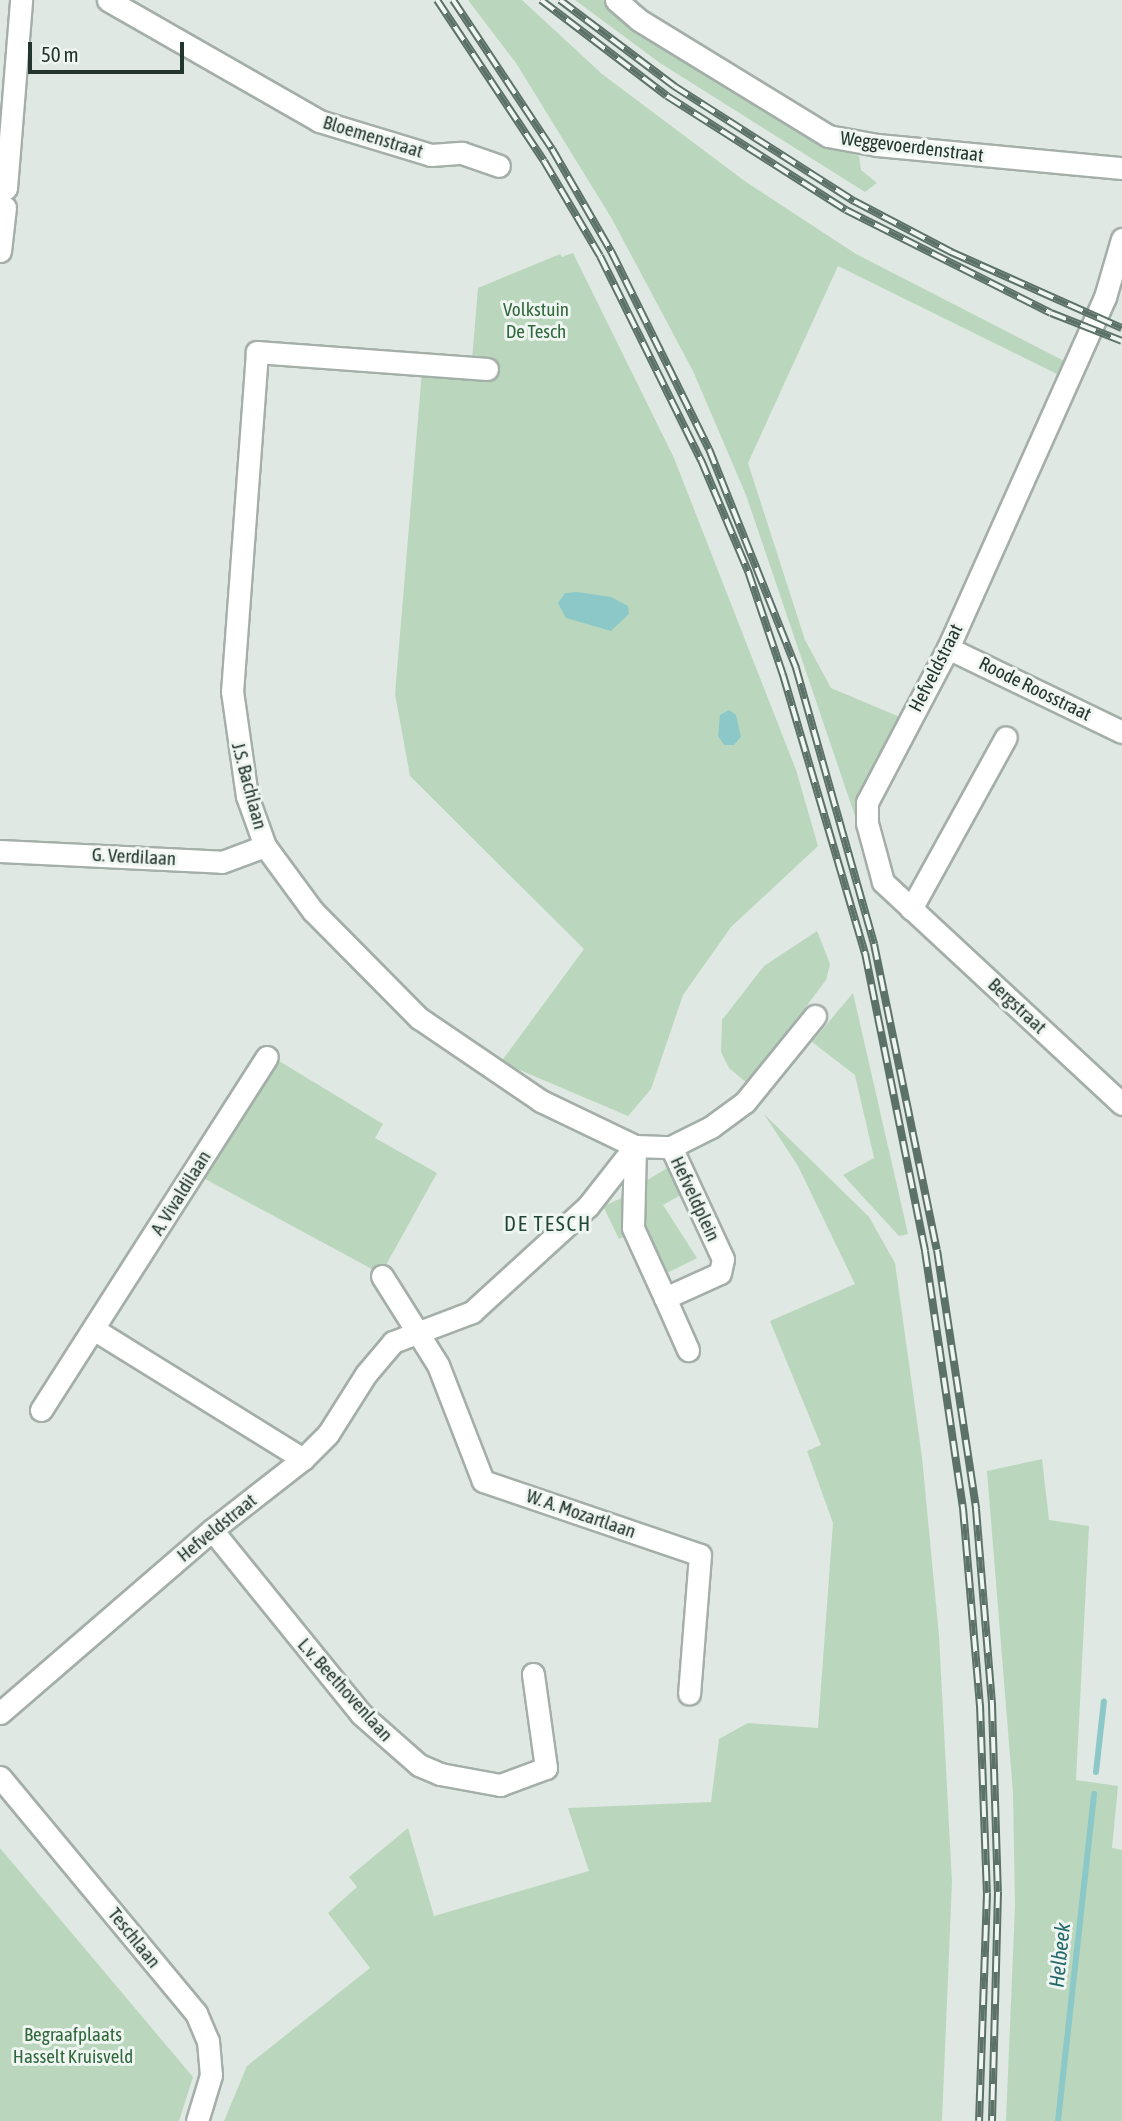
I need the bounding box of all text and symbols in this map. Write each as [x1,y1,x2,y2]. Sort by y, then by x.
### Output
scale bar [32,28,187,72]
text: 50 m [41,42,79,66]
street label: Bloemenstraat [320,111,426,163]
street label: Weggevoerdenstraat [839,127,985,167]
park label: Volkstuin De Tesch [503,299,569,343]
street label: Hefveldstraat [904,620,968,716]
street label: Roode Roosstraat [975,652,1095,726]
street label: J.S. Bachlaan [226,740,272,832]
street label: G. Verdilaan [91,843,177,871]
street label: Bergstraat [983,973,1051,1039]
street label: A. Vivaldilaan [146,1146,216,1240]
street label: Hefveldplein [665,1153,725,1245]
district label: DE TESCH [505,1210,591,1236]
street label: W. A. Mozartlaan [523,1485,639,1543]
street label: Hefveldstraat [173,1489,261,1567]
street label: L.v. Beethovenlaan [293,1634,397,1746]
street label: Teschlaan [103,1903,165,1973]
water label: Helbeek [1043,1921,1075,1989]
park label: Begraafplaats Hasselt Kruisveld [13,2024,133,2068]

